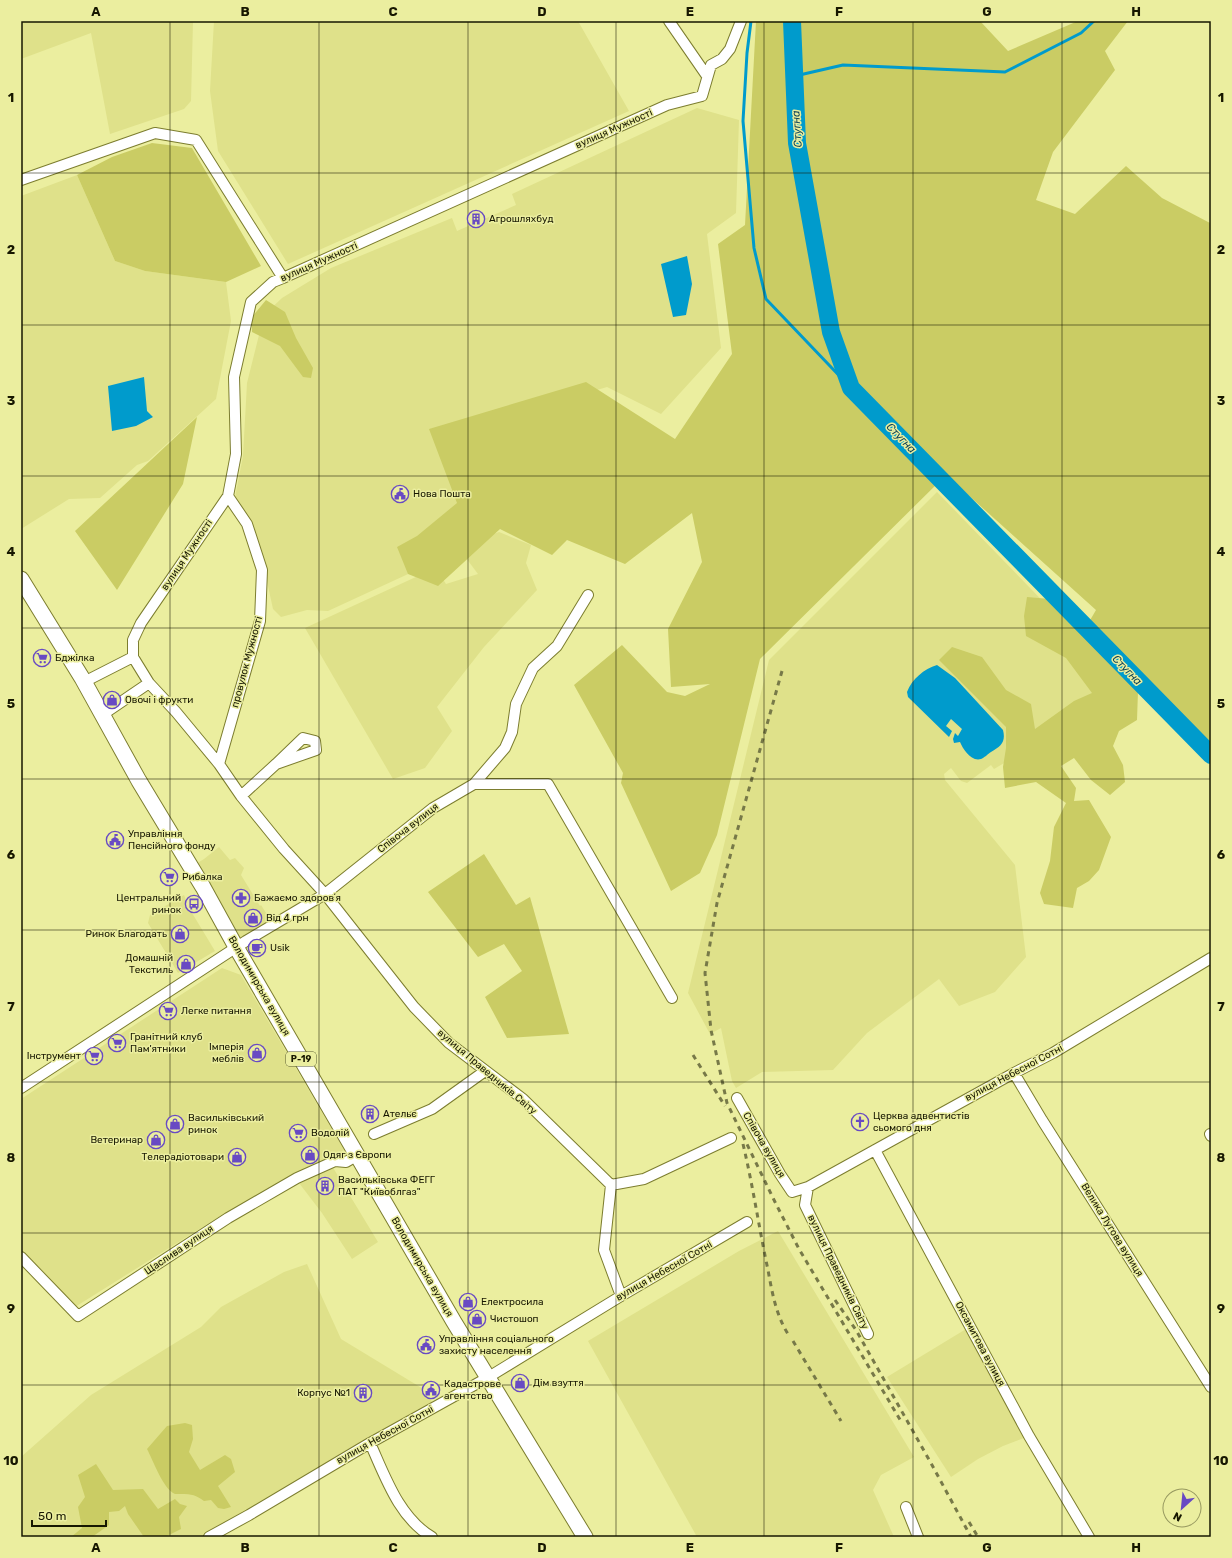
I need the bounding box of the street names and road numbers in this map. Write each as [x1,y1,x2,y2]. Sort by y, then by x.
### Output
street label: вулиця Мужності [574,107,654,151]
street label: вулиця Мужності [279,240,359,284]
street label: вулиця Мужності [159,517,215,593]
street label: провулок Мужності [229,615,265,709]
street label: Співоча вулиця [375,800,441,856]
street label: Володимирська вулиця [226,934,292,1038]
street label: вулиця Праведників Світу [435,1027,539,1117]
street label: вулиця Небесної Сотні [963,1042,1065,1104]
road number: Р-19 [286,1052,316,1066]
street label: Співоча вулиця [740,1110,788,1180]
street label: Велика Лугова вулиця [1078,1181,1146,1279]
street label: вулиця Праведників Світу [805,1213,871,1332]
street label: Володимирська вулиця [389,1215,455,1319]
street label: Щаслива вулиця [142,1222,216,1278]
street label: вулиця Небесної Сотні [614,1239,714,1303]
street label: Оксамитова вулиця [952,1299,1008,1389]
street label: вулиця Небесної Сотні [334,1403,436,1467]

